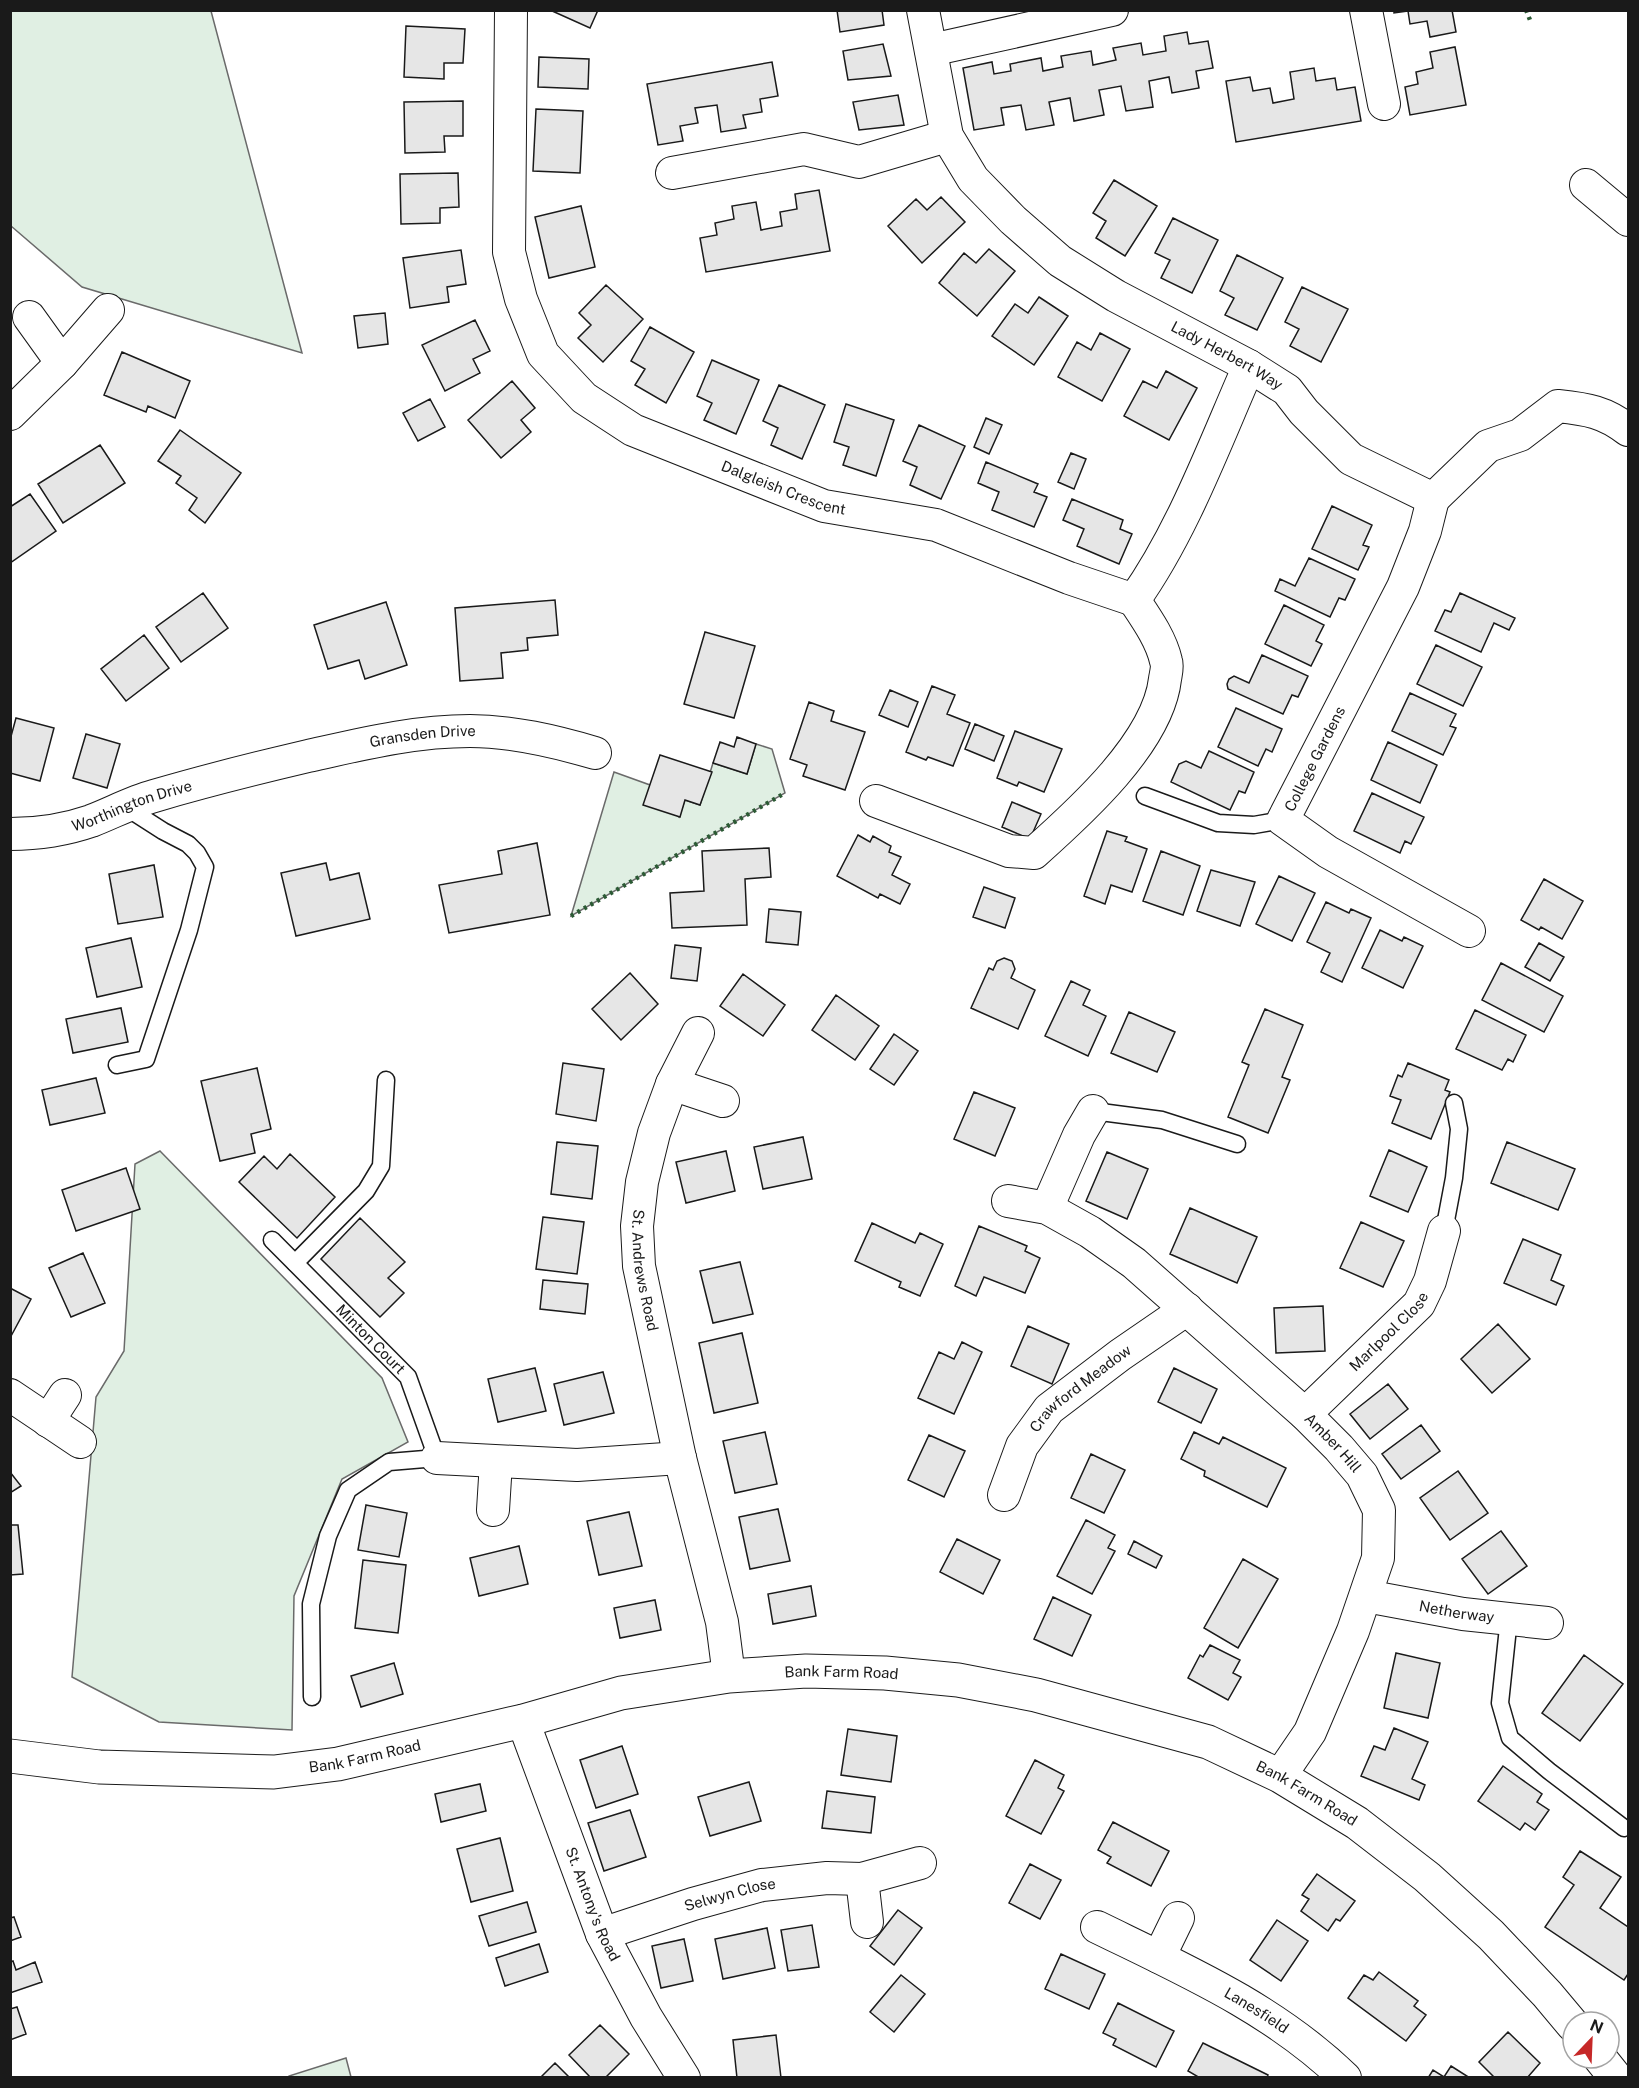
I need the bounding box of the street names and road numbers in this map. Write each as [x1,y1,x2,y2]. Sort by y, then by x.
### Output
street label: Lady Herbert Way [1168,317,1286,393]
street label: Dalgleish Crescent [719,457,847,518]
street label: College Gardens [1281,703,1348,814]
street label: Gransden Drive [368,722,476,750]
street label: Worthington Drive [70,777,194,834]
street label: St. Andrews Road [629,1208,662,1333]
street label: Marlpool Close [1346,1289,1431,1374]
street label: Minton Court [333,1301,409,1377]
street label: Crawford Meadow [1026,1341,1134,1435]
street label: Amber Hill [1301,1410,1365,1476]
street label: Netherway [1418,1597,1495,1625]
street label: Bank Farm Road [784,1662,899,1682]
street label: Bank Farm Road [308,1736,422,1776]
street label: Bank Farm Road [1254,1757,1360,1829]
street label: St. Antony's Road [563,1845,624,1964]
street label: Selwyn Close [682,1875,776,1914]
street label: Lanesfield [1221,1984,1292,2037]

